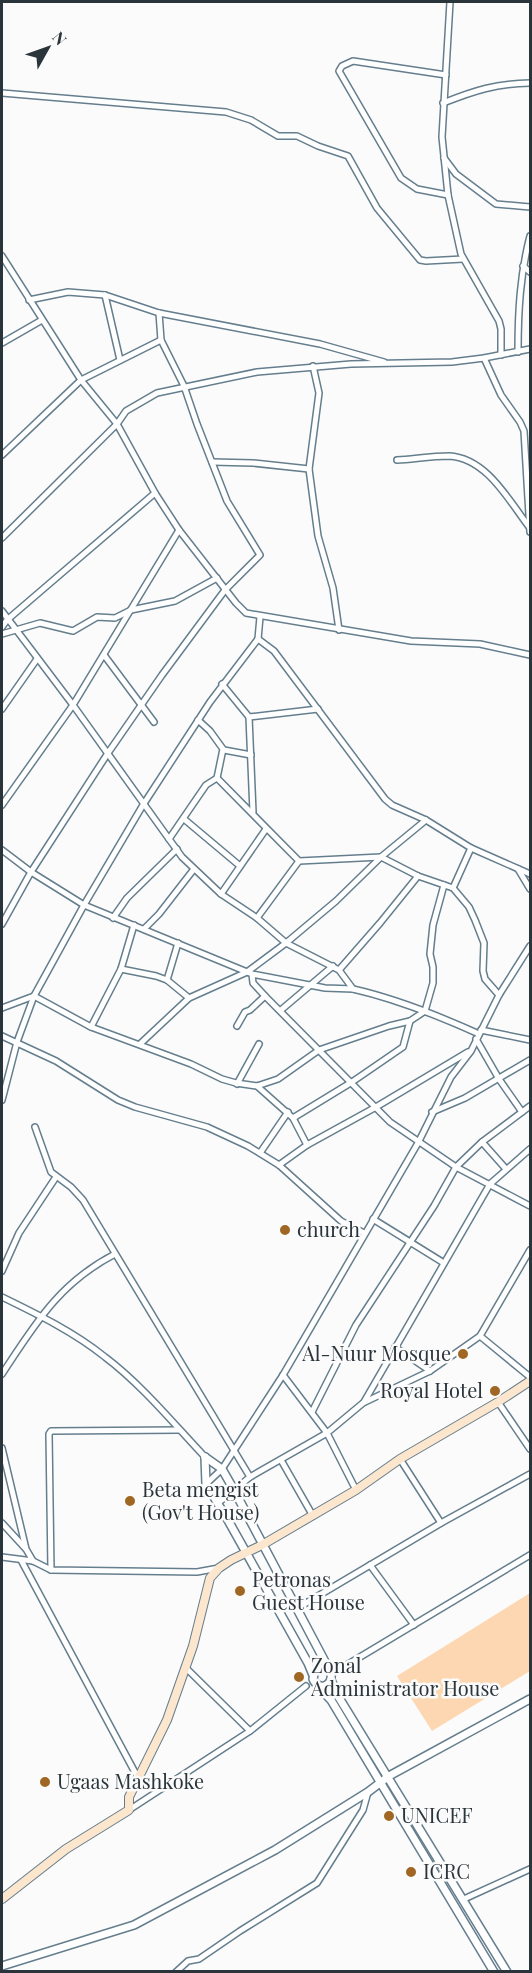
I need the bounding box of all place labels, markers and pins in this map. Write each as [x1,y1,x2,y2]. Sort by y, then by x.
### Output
place label: church [297,1215,360,1242]
marker: church [278,1223,292,1237]
place label: Al-Nuur Mosque [301,1339,451,1366]
marker: Al-Nuur Mosque [456,1347,470,1361]
place label: Royal Hotel [380,1376,483,1403]
marker: Royal Hotel [488,1384,502,1398]
place label: Beta mengist (Gov't House) [142,1475,259,1525]
marker: Beta mengist (Gov't House) [123,1494,137,1508]
place label: Petronas Guest House [252,1565,365,1615]
marker: Petronas Guest House [233,1584,247,1598]
place label: Zonal Administrator House [310,1651,499,1701]
marker: Zonal Administrator House [292,1670,306,1684]
place label: Ugaas Mashkoke [57,1767,204,1794]
marker: Ugaas Mashkoke [38,1775,52,1789]
place label: UNICEF [401,1801,473,1828]
marker: UNICEF [382,1809,396,1823]
place label: ICRC [423,1857,470,1884]
marker: ICRC [404,1865,418,1879]

